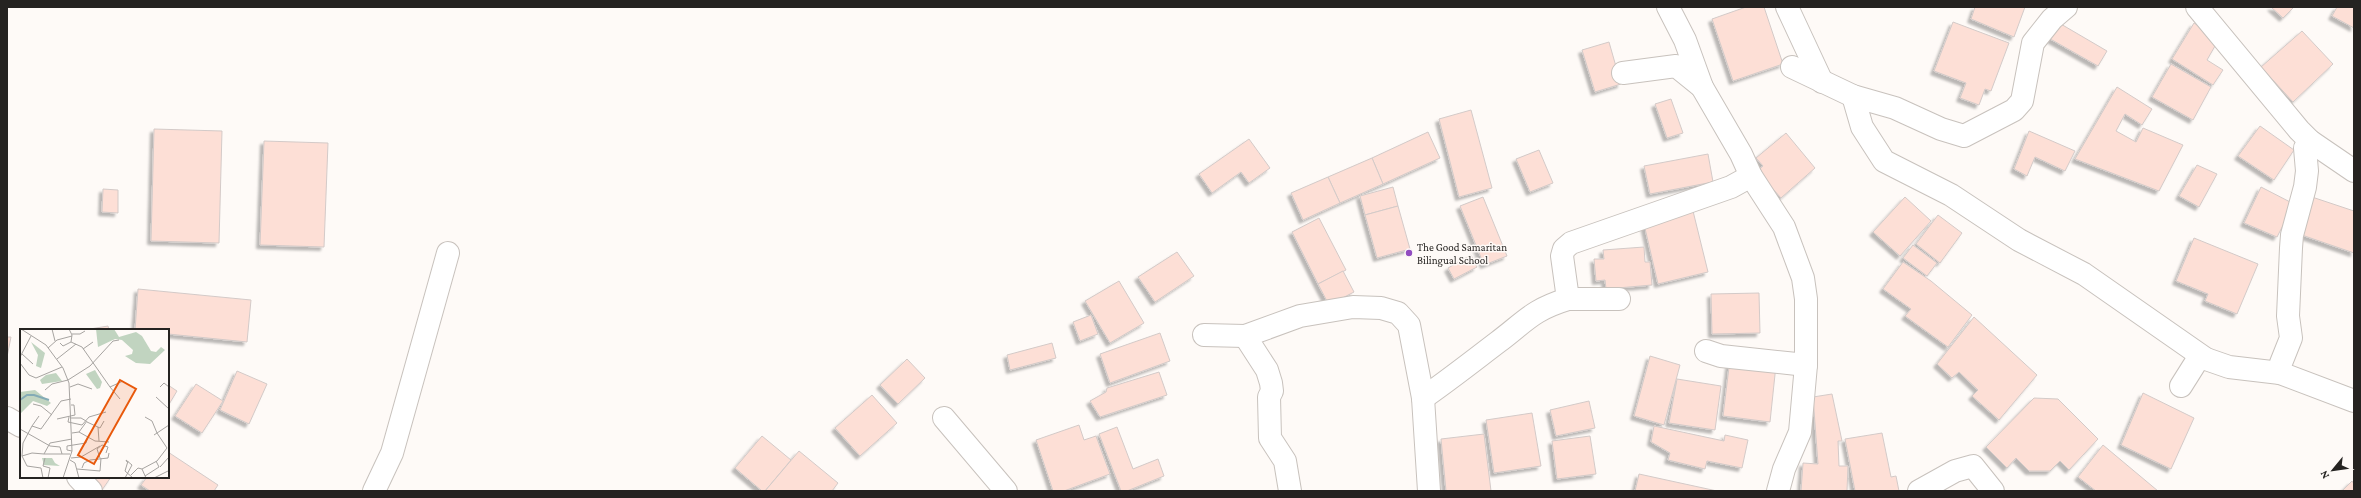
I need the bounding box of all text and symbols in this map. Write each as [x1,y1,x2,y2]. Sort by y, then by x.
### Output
place label: The Good Samaritan Bilingual School [1417,241,1507,267]
marker: The Good Samaritan Bilingual School [1404,248,1414,258]
inset map [20,329,169,478]
north arrow [2313,450,2353,490]
text: N [2317,468,2331,481]

